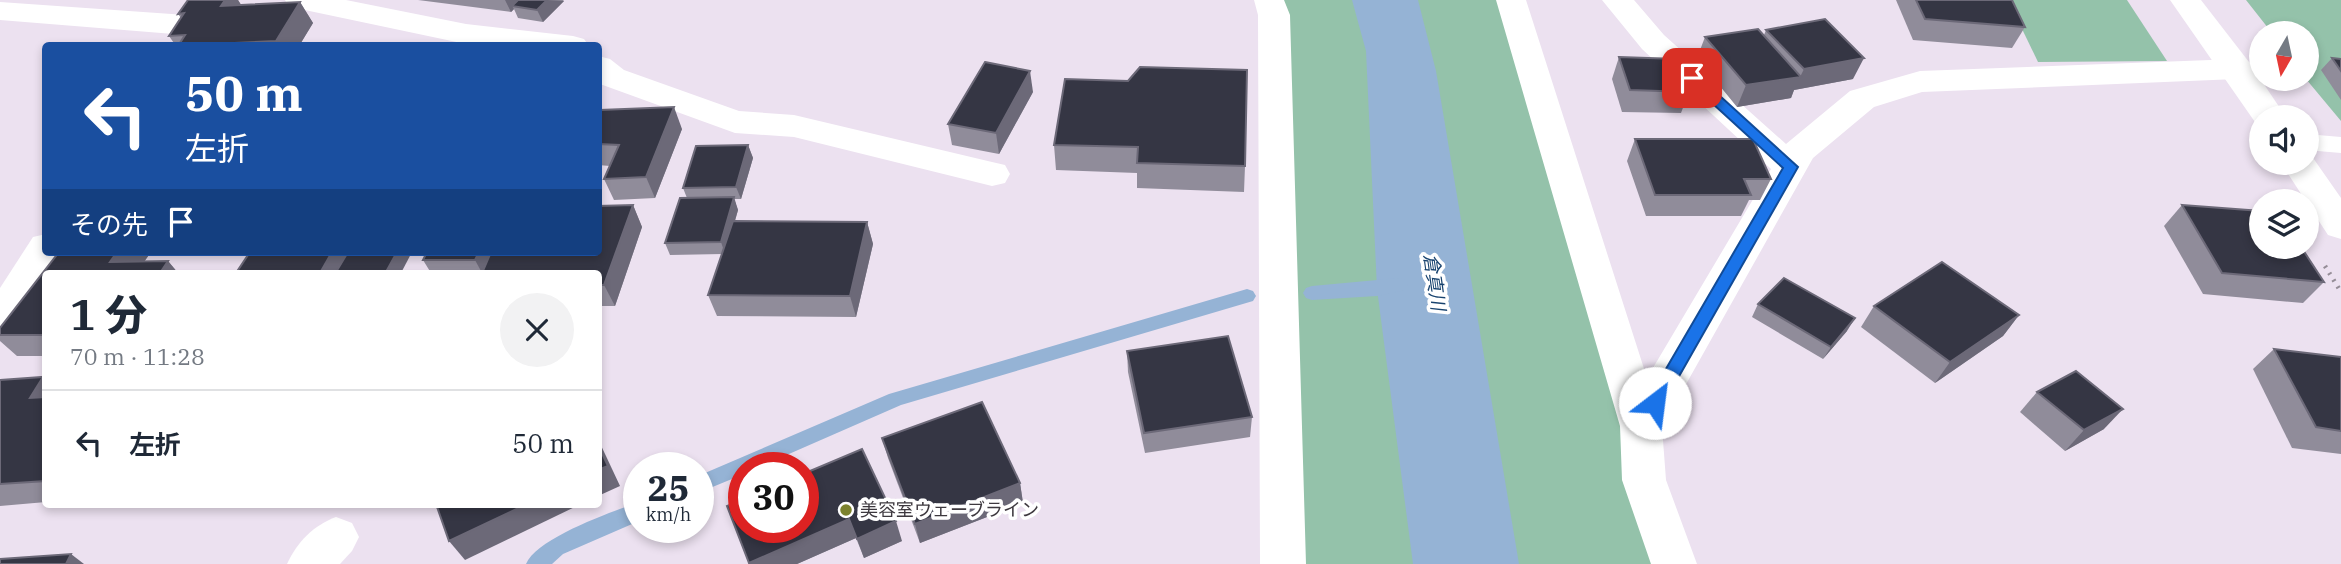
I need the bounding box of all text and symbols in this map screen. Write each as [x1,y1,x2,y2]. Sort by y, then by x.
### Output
north arrow [2249,21,2319,91]
map controls [2249,21,2319,259]
pin [1662,48,1722,108]
icon: arrive [1673,59,1711,97]
text: 50 m [185,61,303,124]
icon: left [70,70,161,161]
button: sound [2249,105,2319,175]
text: 左折 [185,127,249,169]
button: layers [2249,189,2319,259]
icon: arrive [162,203,200,241]
text: その先 [70,207,148,241]
water label: 倉真川 [1419,252,1451,314]
text: 1 分 [70,287,147,342]
button: close [500,293,574,367]
text: 70 m · 11:28 [70,341,205,371]
position arrow [1618,366,1692,440]
icon: left [70,424,108,462]
text: 50 m [512,426,574,460]
text: 左折 [129,427,181,461]
speed limit sign: 30 [728,452,819,543]
text: 25 [647,465,690,511]
place label: 美容室ウェーブライン [860,498,1039,521]
marker: 美容室ウェーブライン [838,502,854,518]
text: km/h [646,503,691,526]

